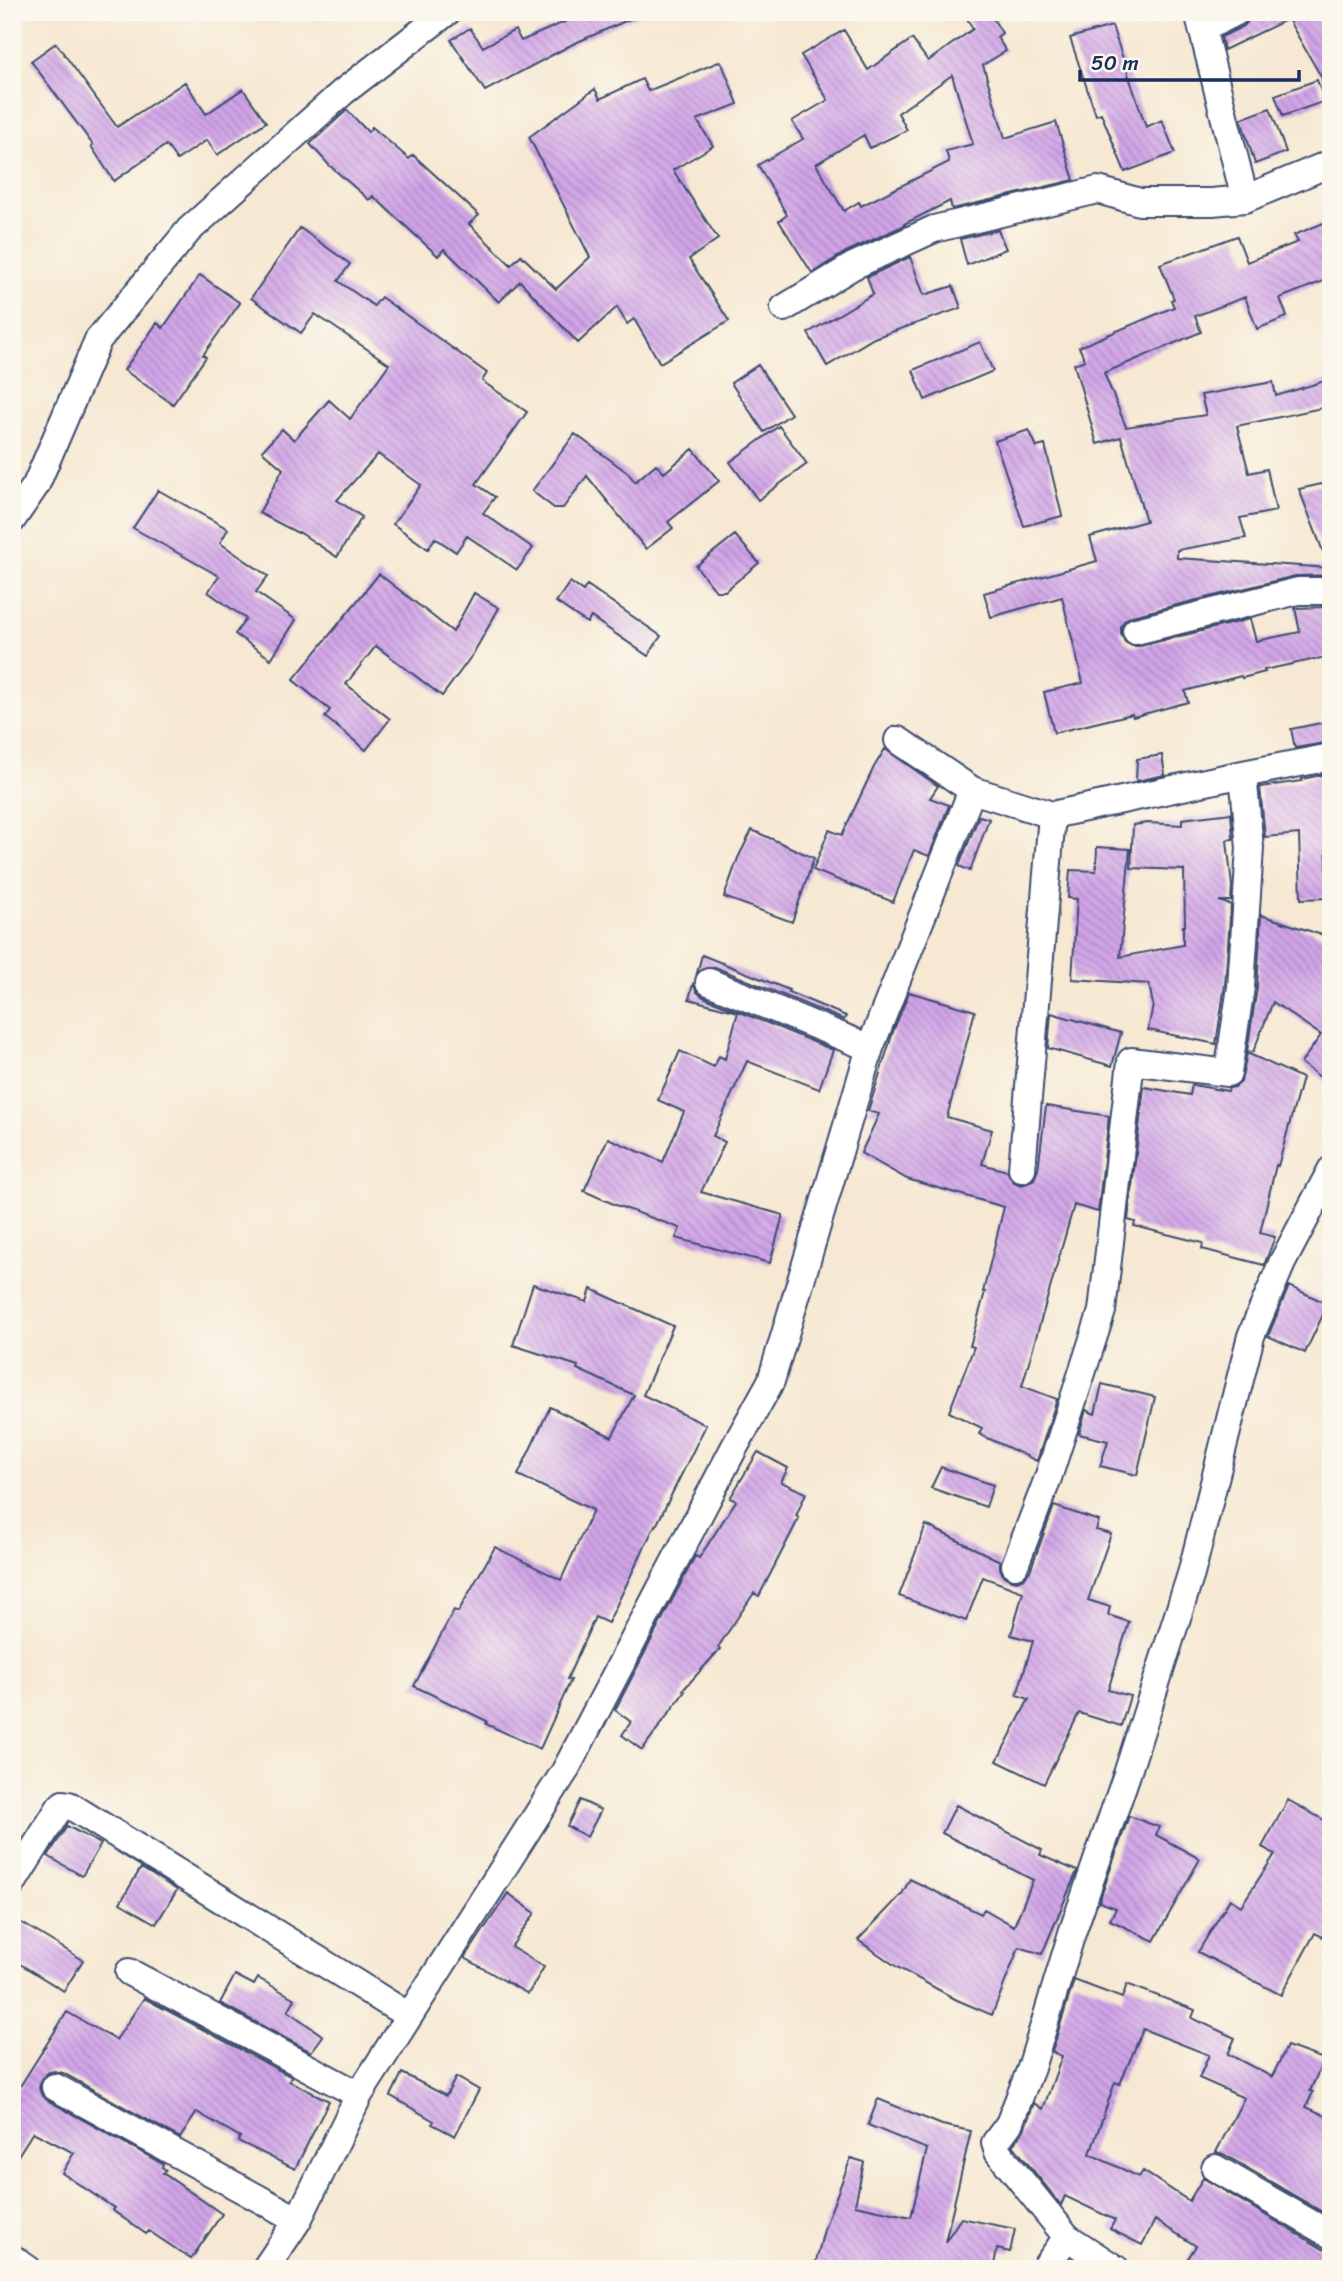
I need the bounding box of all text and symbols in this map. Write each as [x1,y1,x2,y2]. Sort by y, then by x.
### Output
scale bar [1080,38,1299,82]
text: 50 m [1091,44,1139,82]

